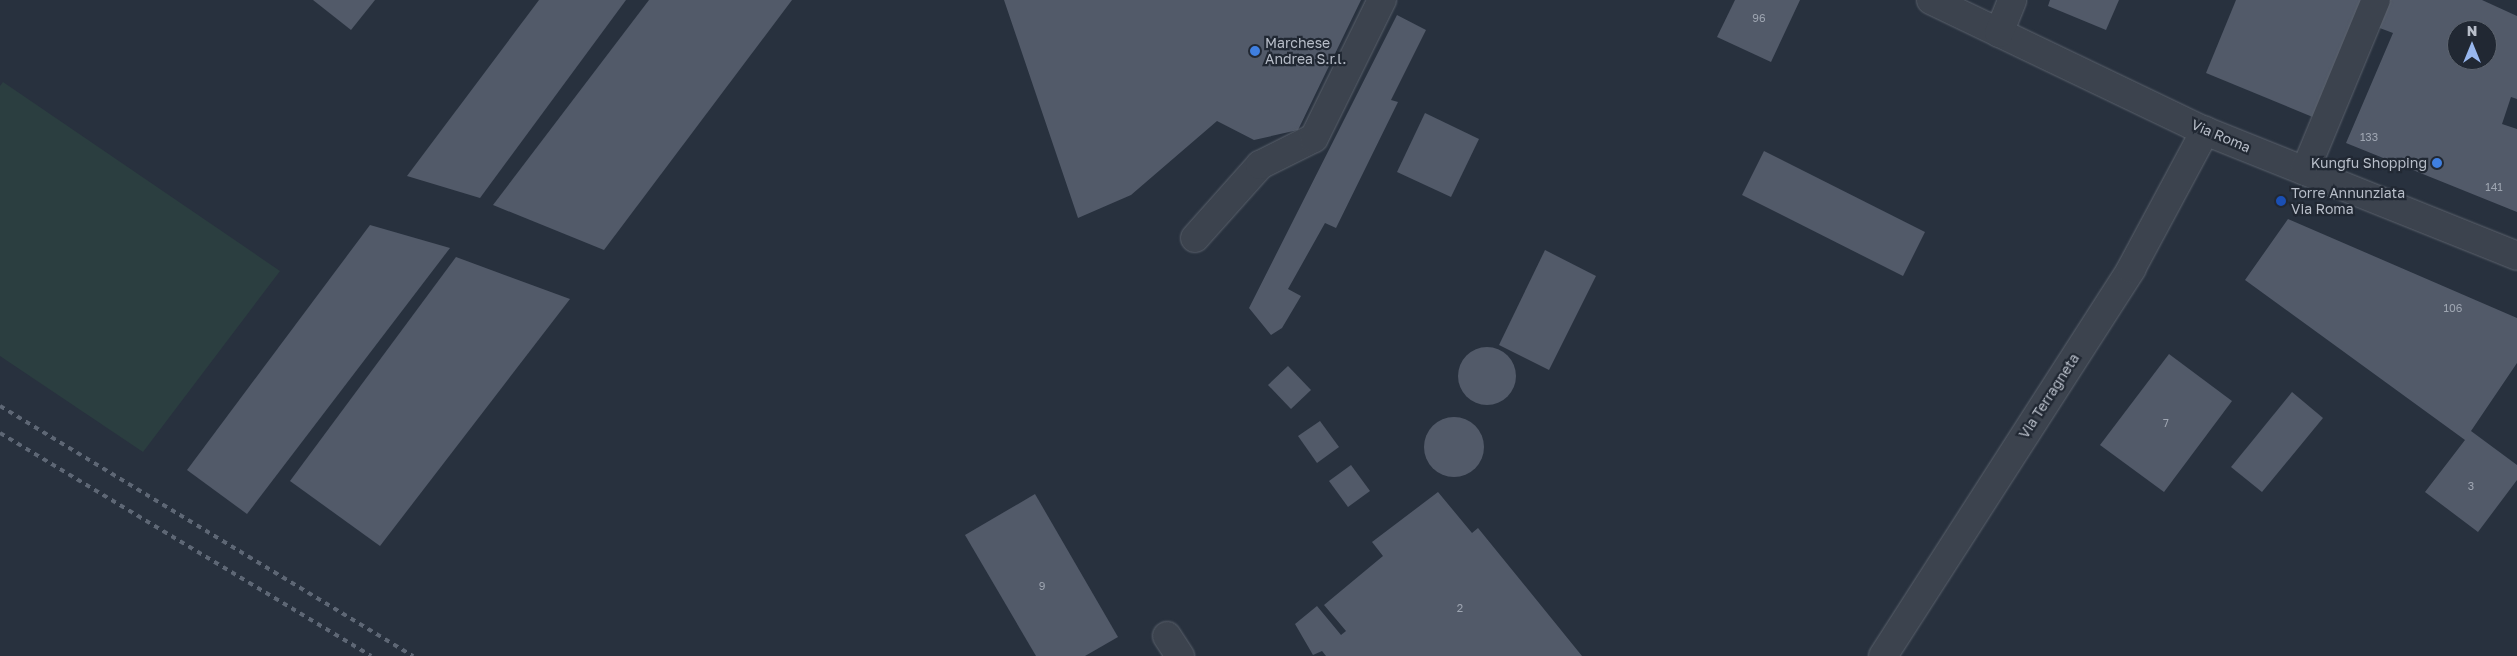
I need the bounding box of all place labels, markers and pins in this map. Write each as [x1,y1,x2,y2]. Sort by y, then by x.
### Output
place label: Marchese Andrea S.r.l. [1265,35,1347,68]
marker: Marchese Andrea S.r.l. [1249,45,1261,57]
place label: Kungfu Shopping [2311,155,2427,171]
marker: Kungfu Shopping [2431,157,2443,169]
place label: Torre Annunziata Via Roma [2291,185,2405,218]
marker: Torre Annunziata Via Roma [2275,195,2287,207]

